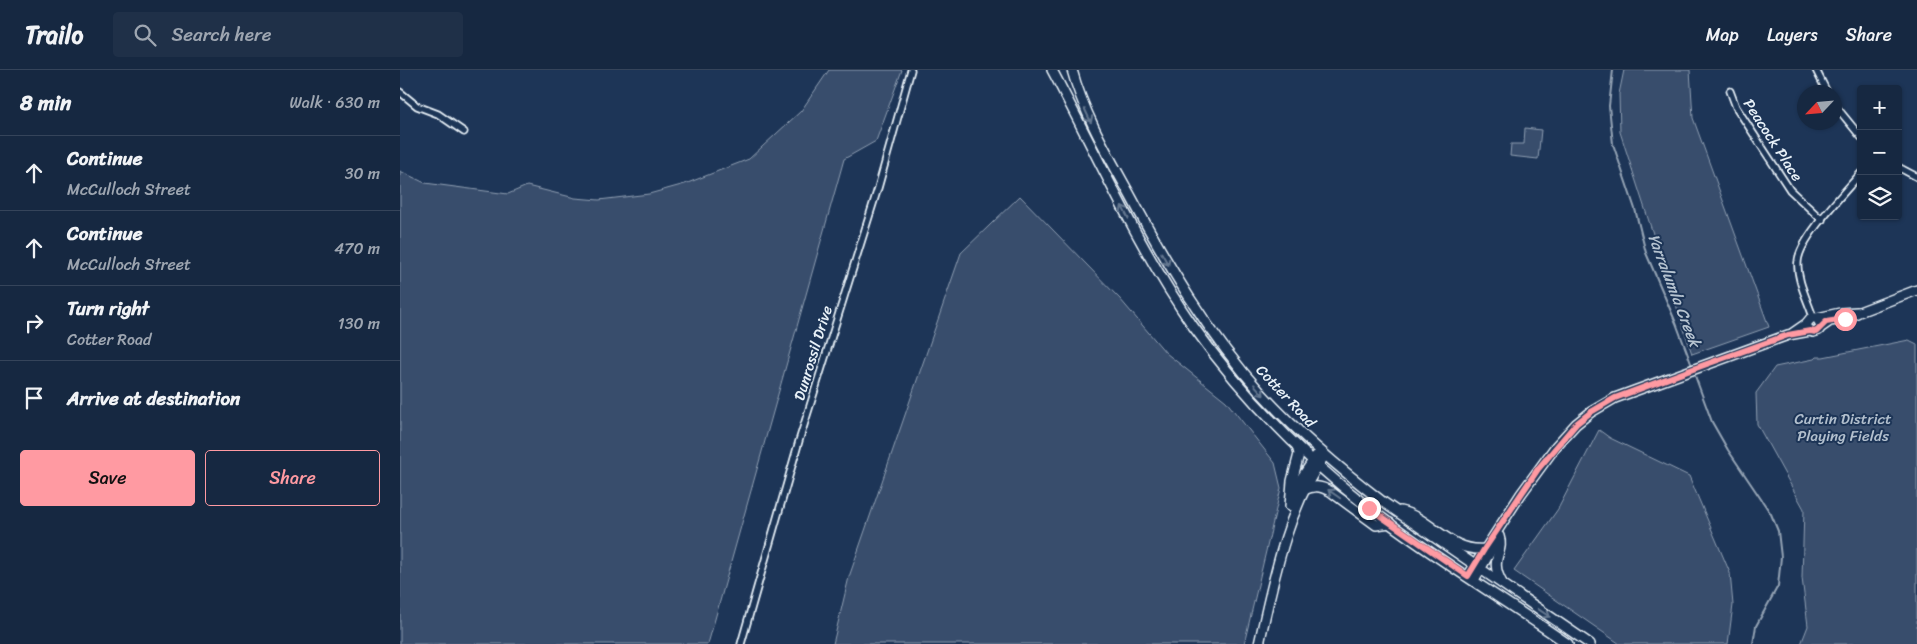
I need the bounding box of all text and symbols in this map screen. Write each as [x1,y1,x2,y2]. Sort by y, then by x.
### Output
search box [113,12,463,57]
text: Trailo [25,14,83,56]
text: Search here [171,18,272,51]
text: Map [1706,19,1739,51]
text: Layers [1767,19,1818,51]
text: Share [1846,19,1892,51]
icon: search [131,21,159,49]
text: 8 min [20,84,71,122]
north arrow [1797,85,1842,130]
map controls [1857,85,1902,220]
button: + [1857,85,1902,130]
text: Walk · 630 m [290,88,380,117]
street label: Peacock Place [1736,93,1810,187]
one-way arrow [1084,108,1094,123]
button: − [1857,130,1902,175]
text: Continue [67,142,143,175]
icon: ahead [20,159,48,187]
text: 30 m [345,159,380,188]
text: McCulloch Street [67,175,191,204]
button: layers [1857,175,1902,220]
one-way arrow [1120,204,1130,219]
text: Continue [67,217,143,250]
water label: Yarralumla Creek [1640,229,1710,353]
icon: ahead [20,234,48,262]
text: 470 m [334,234,380,263]
text: McCulloch Street [67,250,191,279]
one-way arrow [1161,251,1170,266]
text: Turn right [67,292,149,325]
street label: Dunrossil Drive [786,302,840,404]
route start [1834,308,1857,331]
icon: right [20,309,48,337]
text: 130 m [338,309,380,338]
text: Cotter Road [67,325,151,354]
street label: Cotter Road [1250,358,1323,435]
text: Arrive at destination [67,382,240,415]
one-way arrow [1253,383,1264,396]
icon: arrive [20,384,48,412]
park label: Curtin District Playing Fields [1794,406,1892,449]
button: Save [20,450,195,506]
button: Share [205,450,380,506]
one-way arrow [1327,489,1341,499]
route end [1358,497,1381,520]
one-way arrow [1536,608,1550,618]

